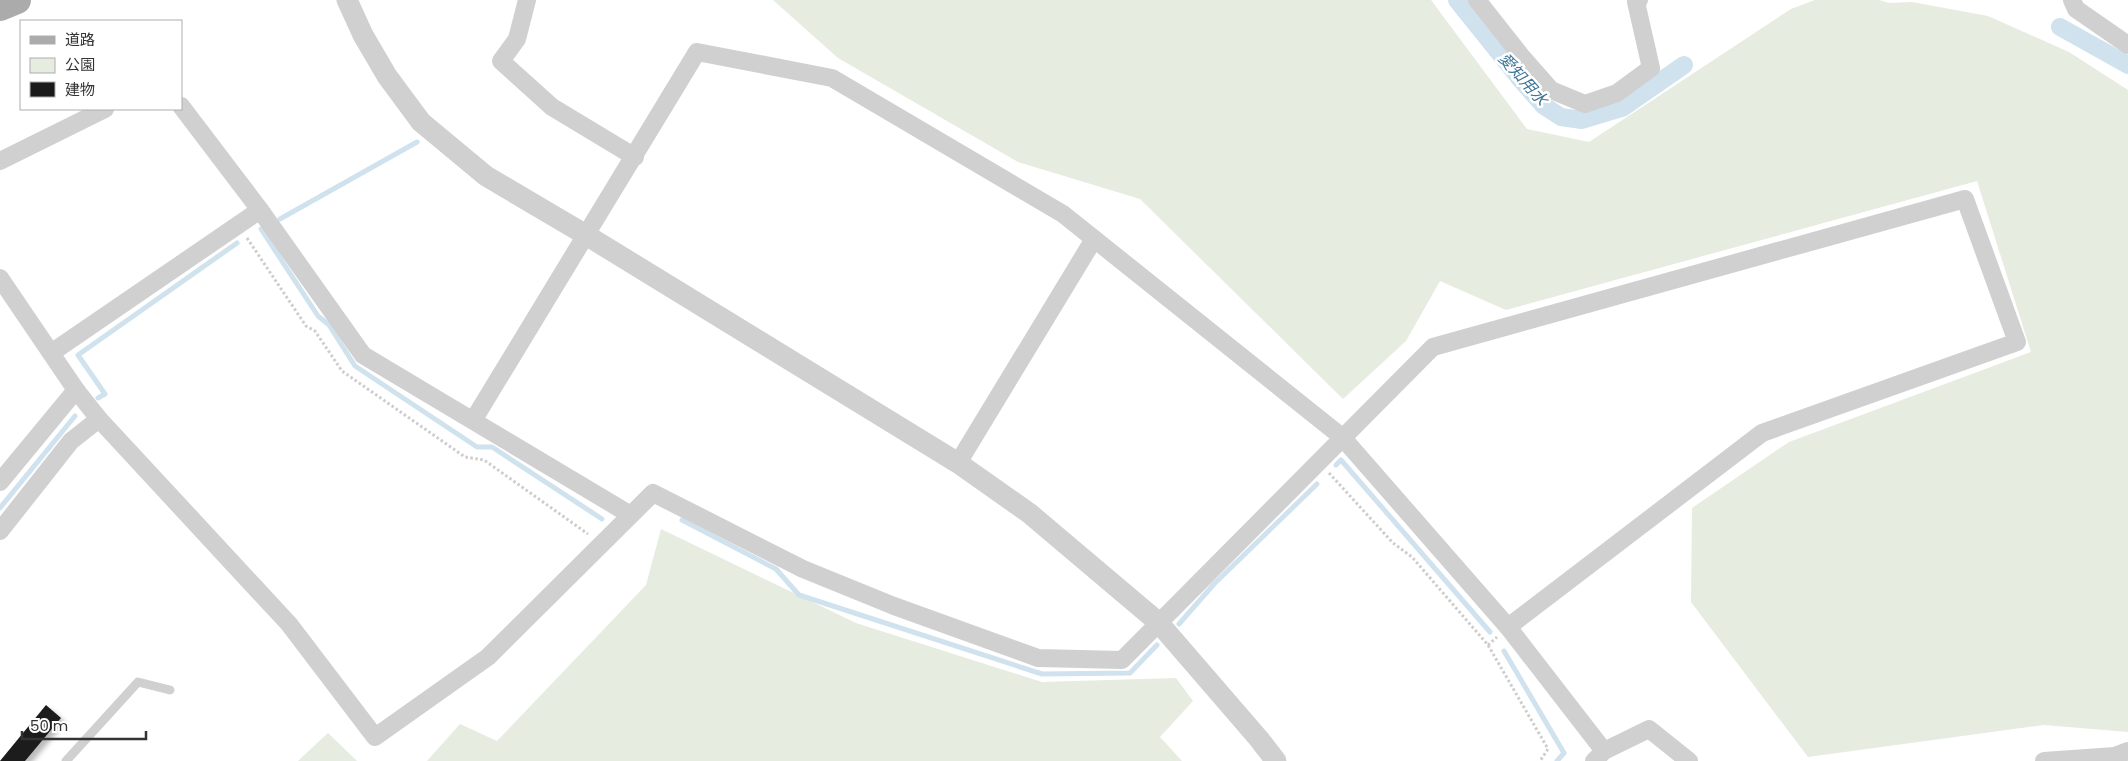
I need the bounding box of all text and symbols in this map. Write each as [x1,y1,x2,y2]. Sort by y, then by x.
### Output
legend [20,20,182,110]
text: 道路 [65,29,95,50]
water label: 愛知用水 [1493,48,1554,112]
text: 公園 [65,54,95,75]
text: 建物 [65,79,95,100]
scale bar [22,708,146,740]
text: 50 m [30,715,68,736]

